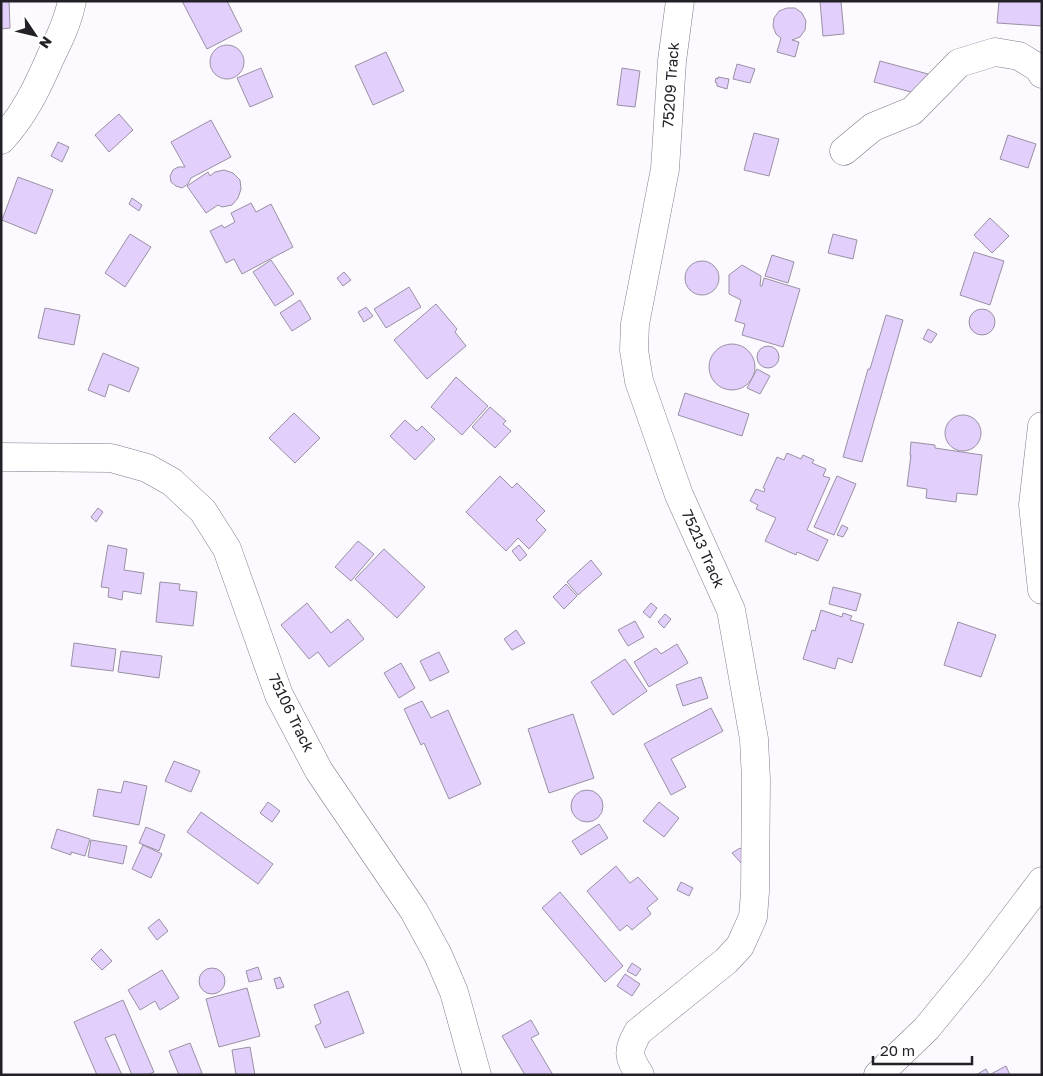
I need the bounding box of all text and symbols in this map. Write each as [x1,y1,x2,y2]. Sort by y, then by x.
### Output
north arrow [10,10,60,60]
text: N [36,34,56,52]
street label: 75209 Track [658,41,682,129]
street label: 75213 Track [679,507,729,591]
street label: 75106 Track [265,670,319,755]
scale bar [873,1034,972,1066]
text: 20 m [880,1041,915,1059]

